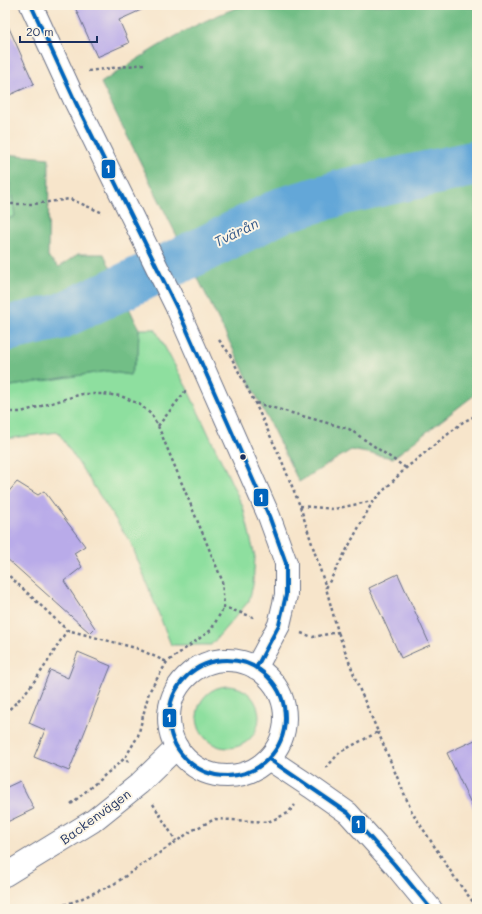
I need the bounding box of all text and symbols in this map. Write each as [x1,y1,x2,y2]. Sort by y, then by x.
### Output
scale bar [20,18,97,44]
text: 20 m [26,23,54,39]
line badge: 1 [101,159,116,179]
text: 1 [106,161,110,176]
water label: Tvärån [211,213,261,251]
unlabelled marker [238,452,248,462]
line badge: 1 [253,488,269,507]
text: 1 [259,490,263,505]
line badge: 1 [162,708,177,728]
text: 1 [167,710,171,725]
street label: Backenvägen [56,785,134,847]
line badge: 1 [351,815,366,834]
text: 1 [356,816,360,831]

